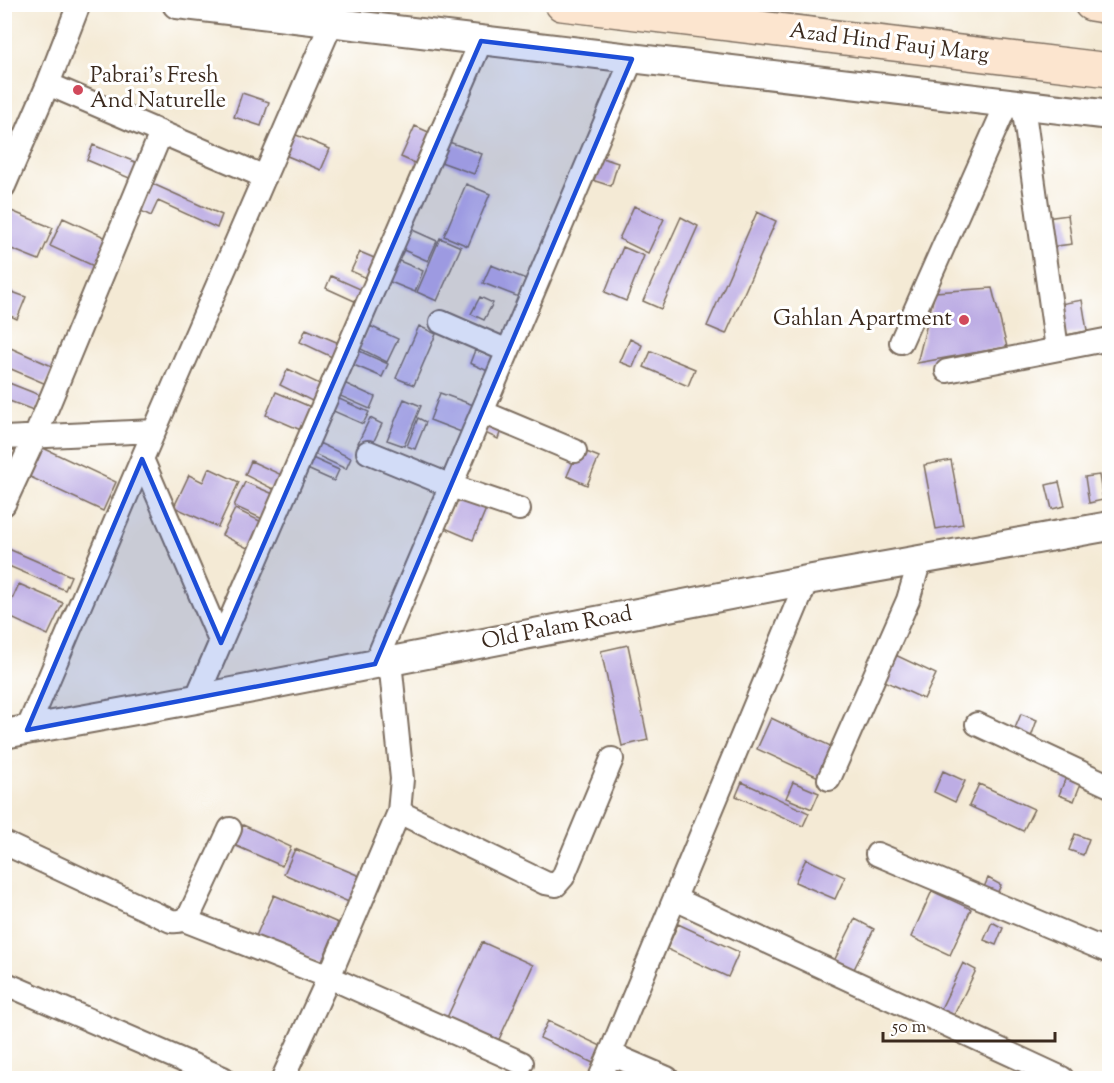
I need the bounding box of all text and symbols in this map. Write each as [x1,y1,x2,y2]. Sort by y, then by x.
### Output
street label: Azad Hind Fauj Marg [787,16,991,72]
place label: Pabrai's Fresh And Naturelle [90,61,226,118]
marker: Pabrai's Fresh And Naturelle [71,83,85,97]
place label: Gahlan Apartment [773,304,952,336]
marker: Gahlan Apartment [957,313,971,327]
street label: Old Palam Road [479,599,635,659]
scale bar [883,1005,1056,1043]
text: 50 m [891,1015,927,1041]

